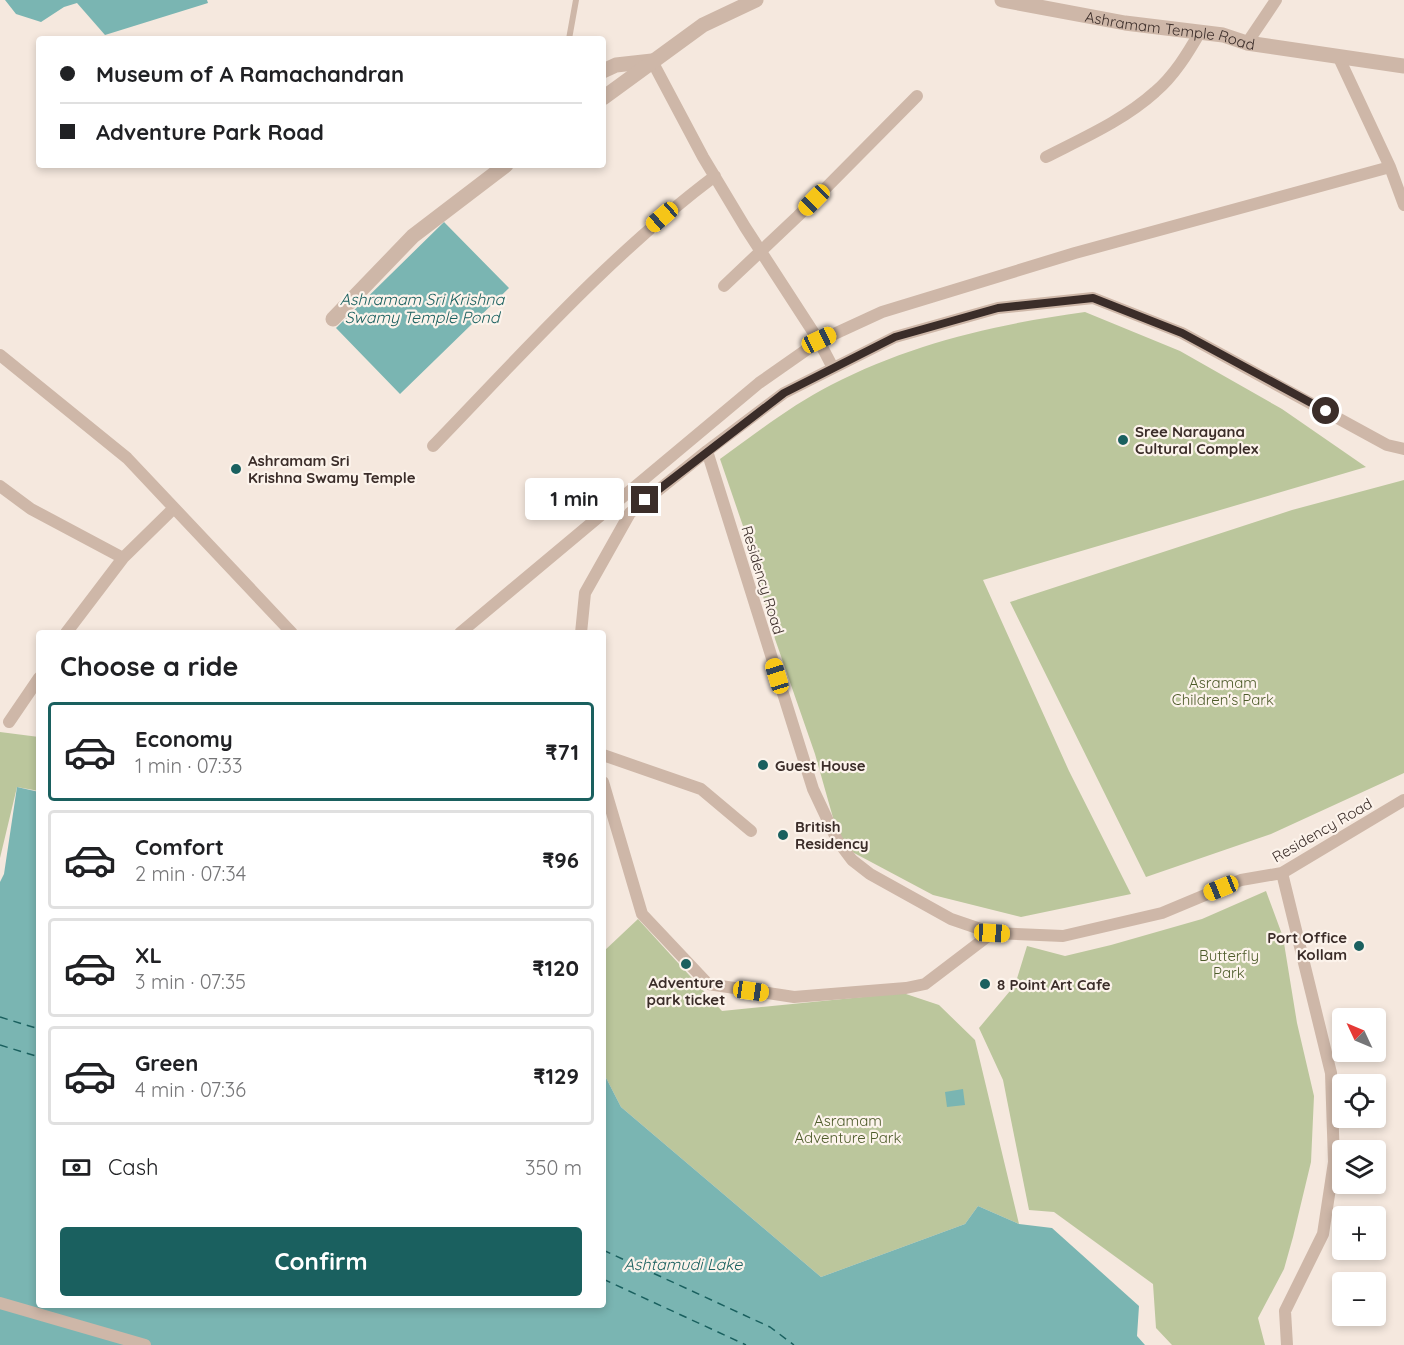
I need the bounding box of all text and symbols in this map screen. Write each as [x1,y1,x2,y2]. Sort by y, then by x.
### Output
street label: Ashramam Temple Road [1084,6,1256,54]
text: Museum of A Ramachandran [96,60,404,88]
text: Adventure Park Road [96,118,324,146]
car [795,181,833,219]
car [643,198,681,236]
water label: Ashramam Sri Krishna Swamy Temple Pond [340,289,506,327]
car [799,324,839,356]
route start [1312,397,1339,424]
place label: Sree Narayana Cultural Complex [1135,422,1259,458]
marker: Sree Narayana Cultural Complex [1116,433,1130,447]
place label: Ashramam Sri Krishna Swamy Temple [248,451,416,487]
marker: Ashramam Sri Krishna Swamy Temple [229,462,243,476]
callout: 1 min [525,479,624,521]
text: 1 min [550,486,599,511]
route end [631,486,658,513]
street label: Residency Road [737,523,789,637]
text: Choose a ride [60,649,238,683]
car [763,656,791,696]
park label: Asramam Children's Park [1172,673,1274,709]
icon: car [63,725,117,779]
text: Economy [135,725,233,753]
text: ₹71 [545,738,579,766]
text: 1 min · 07:33 [135,753,243,778]
place label: Guest House [775,756,866,775]
marker: Guest House [756,758,770,772]
street label: Residency Road [1269,794,1375,866]
place label: British Residency [795,817,869,853]
marker: British Residency [776,828,790,842]
icon: car [63,833,117,887]
text: Comfort [135,833,224,861]
text: ₹96 [542,846,579,874]
text: 2 min · 07:34 [135,861,246,886]
car [1201,873,1241,903]
car [974,923,1010,943]
place label: Port Office Kollam [1267,928,1347,964]
marker: Port Office Kollam [1352,939,1366,953]
icon: car [63,941,117,995]
text: XL [135,941,162,969]
park label: Butterfly Park [1199,946,1259,982]
text: ₹120 [532,954,579,982]
marker: Adventure park ticket [679,957,693,971]
text: 3 min · 07:35 [135,969,246,994]
place label: Adventure park ticket [647,973,725,1009]
place label: 8 Point Art Cafe [997,975,1111,994]
marker: 8 Point Art Cafe [978,977,992,991]
car [732,980,770,1002]
north arrow [1332,1008,1386,1062]
map controls [1332,1008,1386,1326]
icon: car [63,1049,117,1103]
text: Green [135,1049,198,1077]
text: ₹129 [533,1062,579,1090]
button: locate [1332,1074,1386,1128]
text: 4 min · 07:36 [135,1077,246,1102]
park label: Asramam Adventure Park [794,1111,902,1147]
button: layers [1332,1140,1386,1194]
icon: cash [60,1151,93,1184]
text: Cash [108,1153,159,1181]
text: 350 m [525,1155,582,1180]
button: + [1332,1206,1386,1260]
button: Confirm [60,1227,582,1296]
water label: Ashtamudi Lake [624,1254,743,1274]
button: − [1332,1272,1386,1326]

